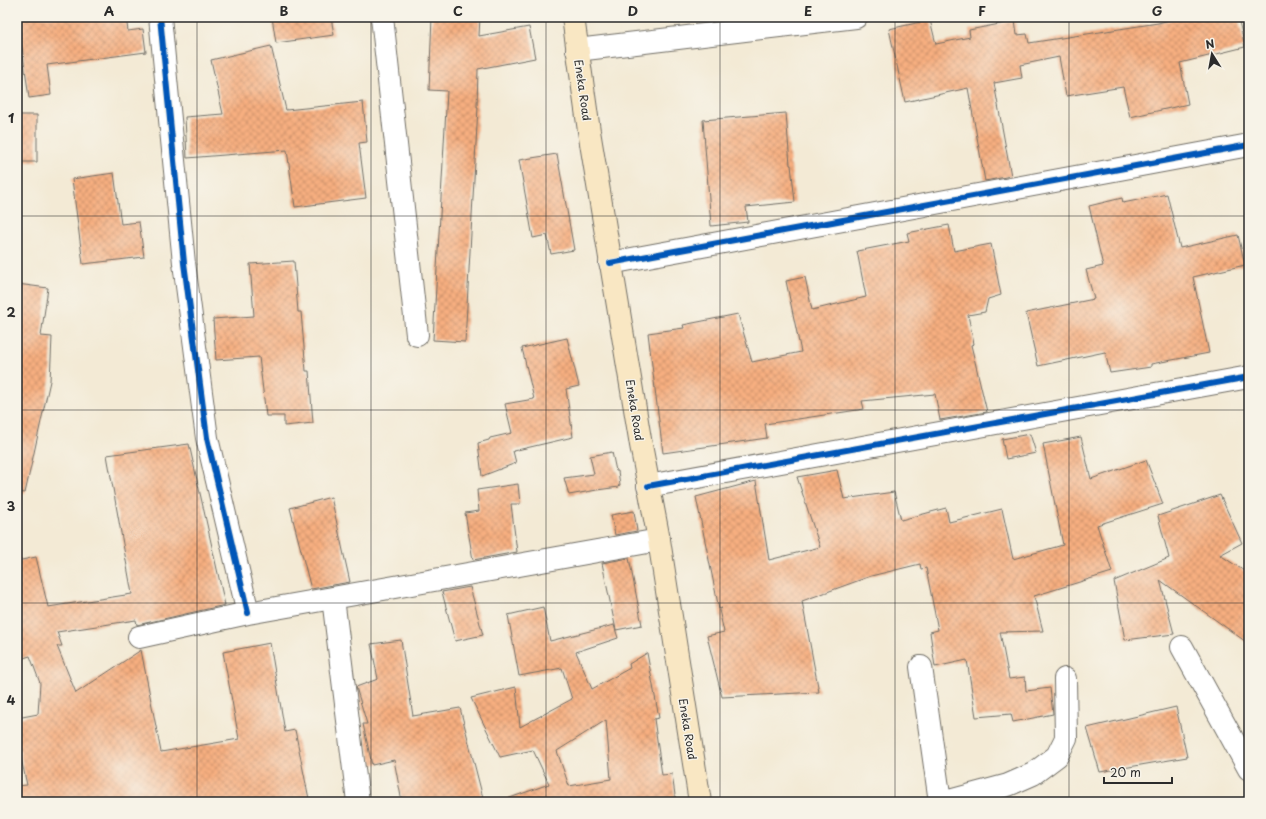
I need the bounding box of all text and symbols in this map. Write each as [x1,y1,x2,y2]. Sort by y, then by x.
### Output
text: A [104,1,114,20]
text: B [280,1,289,20]
text: C [453,1,463,20]
text: D [628,1,638,20]
text: E [804,1,812,20]
text: F [978,1,986,20]
text: G [1152,1,1162,20]
north arrow [1192,34,1232,74]
text: N [1204,34,1216,53]
street label: Eneka Road [570,58,596,122]
text: 1 [8,108,14,127]
text: 2 [6,302,16,321]
street label: Eneka Road [622,378,648,442]
text: 3 [7,496,16,515]
text: 4 [7,690,16,709]
street label: Eneka Road [675,697,701,761]
scale bar [1104,759,1172,785]
text: 20 m [1110,763,1141,781]

